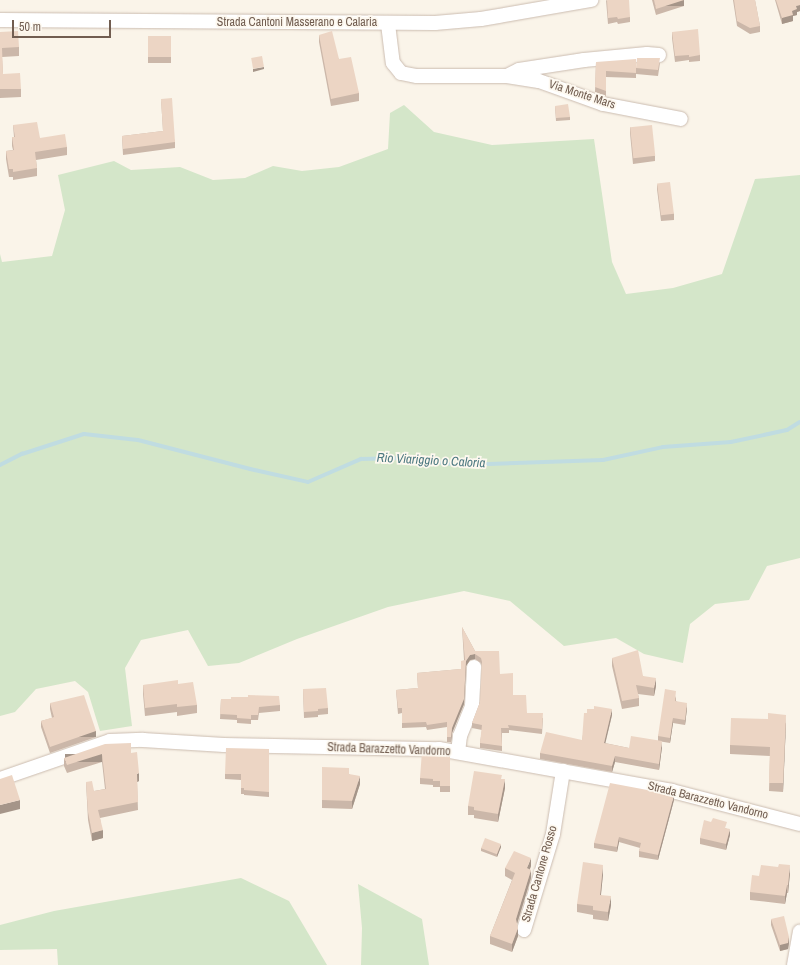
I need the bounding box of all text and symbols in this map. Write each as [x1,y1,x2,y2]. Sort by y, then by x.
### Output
scale bar [14,12,113,38]
street label: Strada Cantoni Masserano e Calaria [217,16,377,30]
text: 50 m [19,19,41,35]
street label: Via Monte Mars [547,77,617,113]
water label: Rio Viariggio o Caloria [376,450,486,472]
street label: Strada Barazzetto Vandorno [327,741,451,759]
street label: Strada Barazzetto Vandorno [646,779,770,823]
street label: Strada Cantone Rosso [519,824,561,924]

